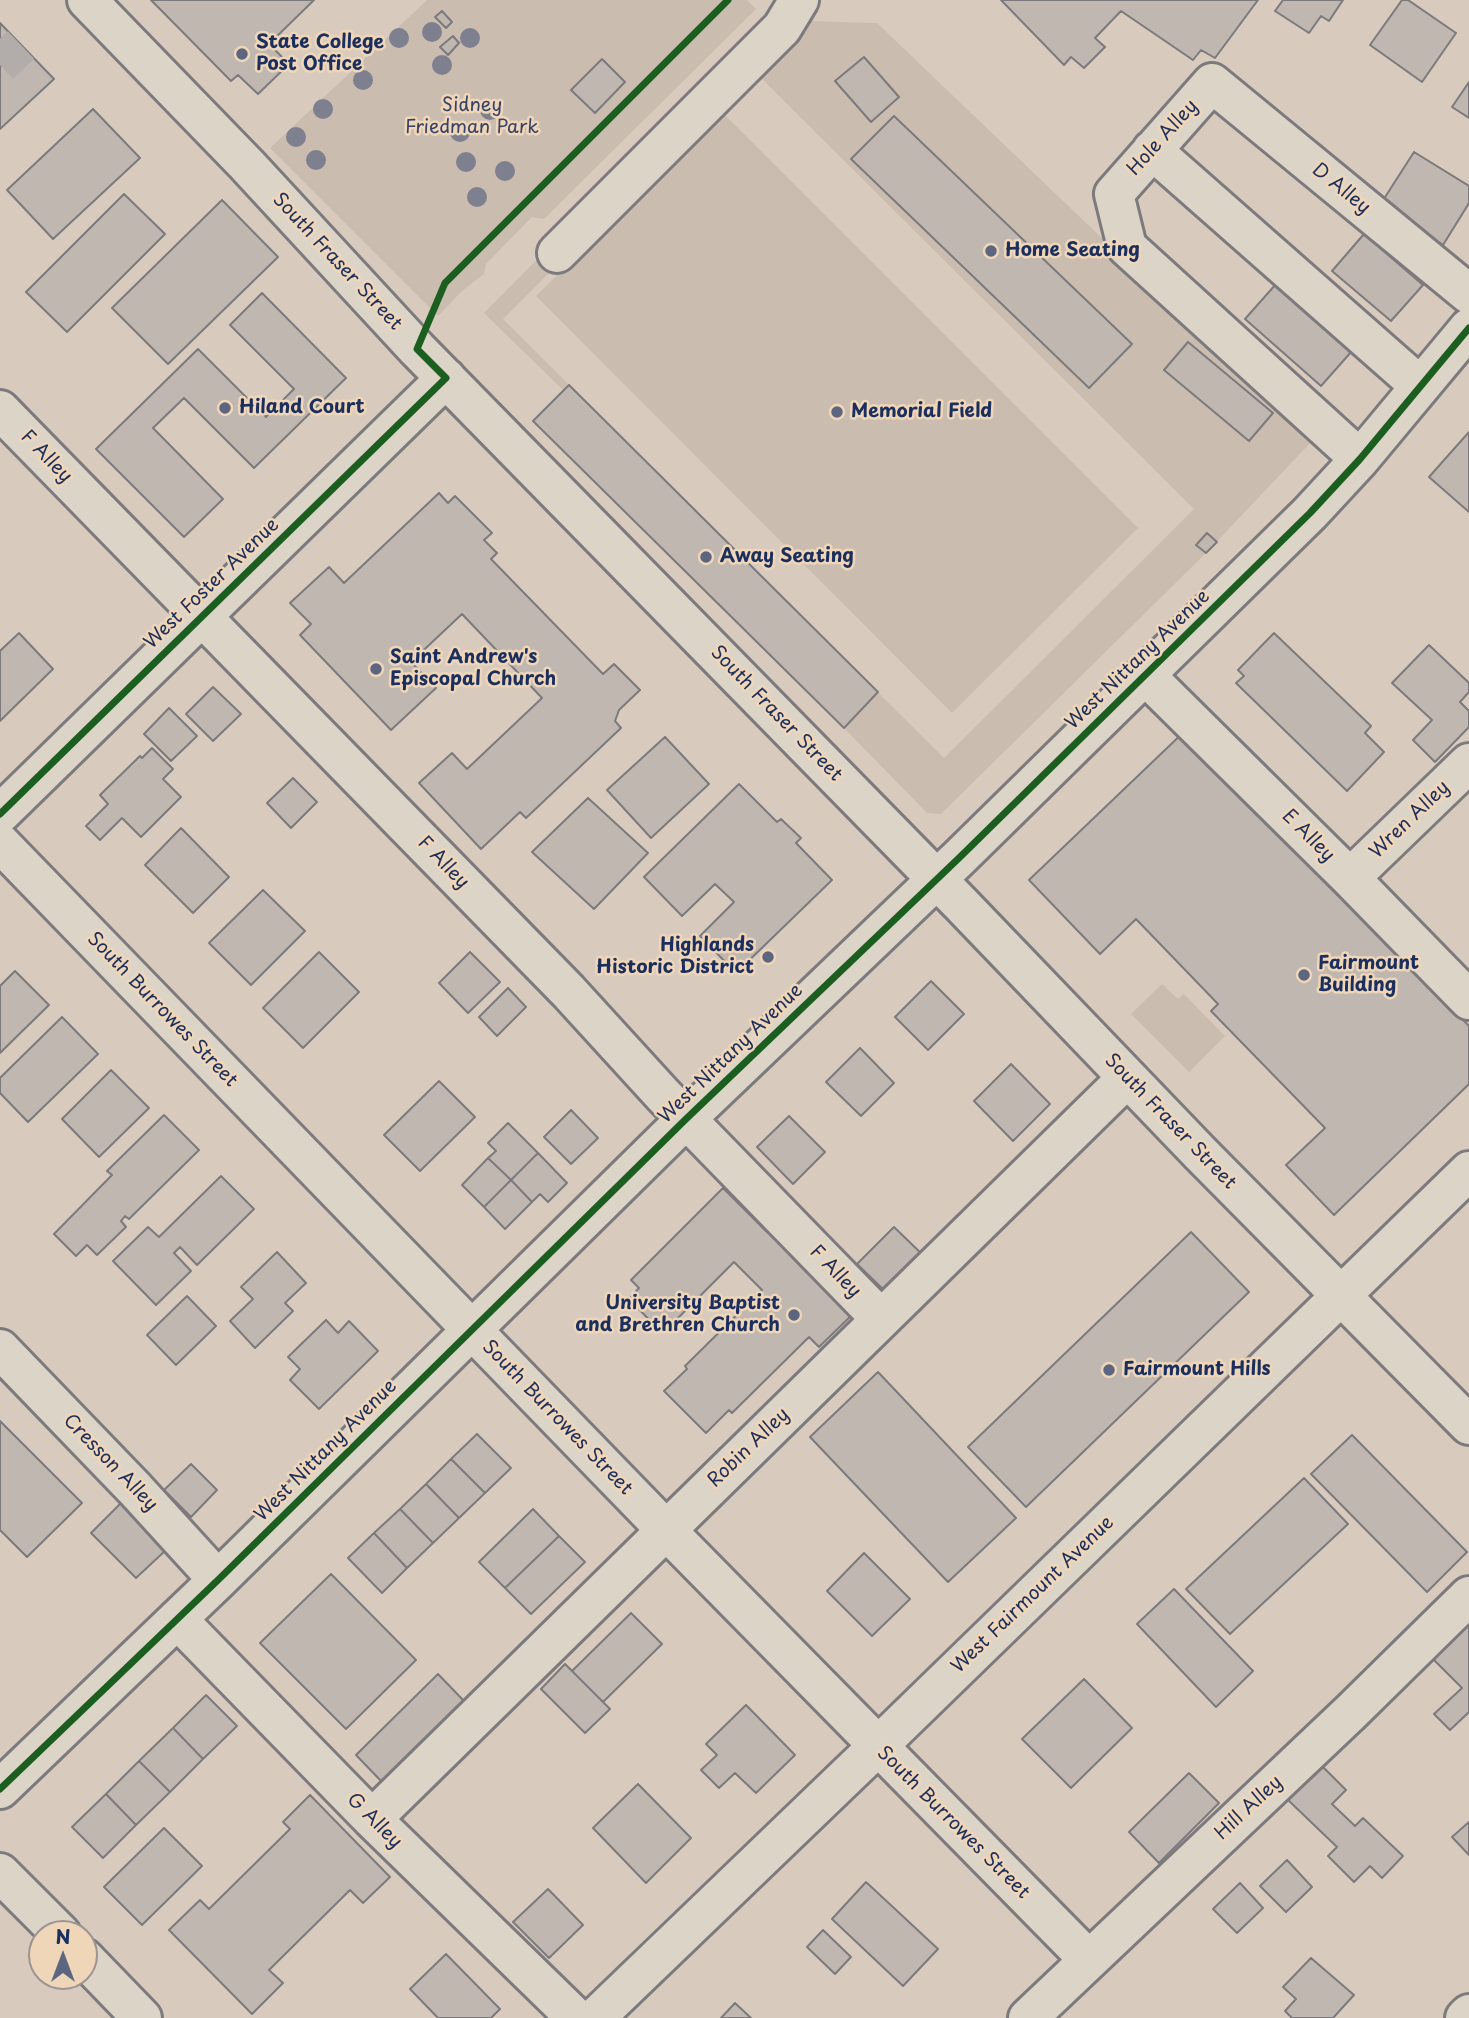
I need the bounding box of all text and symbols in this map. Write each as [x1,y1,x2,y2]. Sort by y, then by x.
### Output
place label: State College Post Office [256,32,384,76]
marker: State College Post Office [234,46,250,62]
park label: Sidney Friedman Park [405,95,539,139]
street label: Hole Alley [1123,95,1203,181]
street label: D Alley [1307,159,1375,219]
street label: South Fraser Street [268,189,406,335]
place label: Home Seating [1005,240,1140,262]
marker: Home Seating [983,243,999,259]
place label: Hiland Court [239,397,365,419]
marker: Hiland Court [217,400,233,416]
place label: Memorial Field [851,401,992,423]
marker: Memorial Field [829,404,845,420]
street label: F Alley [16,426,76,488]
street label: West Foster Avenue [140,514,284,654]
place label: Away Seating [720,546,854,568]
marker: Away Seating [698,549,714,565]
street label: West Nittany Avenue [1061,585,1215,735]
street label: South Fraser Street [706,642,846,786]
place label: Saint Andrew's Episcopal Church [390,647,556,691]
marker: Saint Andrew's Episcopal Church [368,661,384,677]
street label: Wren Alley [1365,776,1455,864]
street label: E Alley [1277,805,1339,867]
street label: F Alley [413,832,473,894]
street label: South Burrowes Street [82,928,242,1092]
place label: Highlands Historic District [596,935,754,979]
marker: Highlands Historic District [760,949,776,965]
place label: Fairmount Building [1318,953,1419,997]
marker: Fairmount Building [1296,967,1312,983]
street label: West Nittany Avenue [654,979,808,1129]
street label: South Fraser Street [1100,1050,1240,1194]
street label: F Alley [805,1241,865,1303]
place label: University Baptist and Brethren Church [575,1293,780,1337]
marker: University Baptist and Brethren Church [786,1307,802,1323]
street label: South Burrowes Street [477,1336,637,1500]
place label: Fairmount Hills [1123,1359,1271,1381]
marker: Fairmount Hills [1101,1362,1117,1378]
street label: West Nittany Avenue [250,1375,402,1527]
street label: Robin Alley [704,1404,794,1492]
street label: Cresson Alley [58,1410,162,1516]
street label: West Fairmount Avenue [947,1512,1119,1678]
street label: South Burrowes Street [872,1742,1034,1904]
street label: Hill Alley [1211,1771,1287,1845]
street label: G Alley [342,1789,406,1853]
north arrow [28,1920,98,1990]
text: N [55,1922,71,1950]

